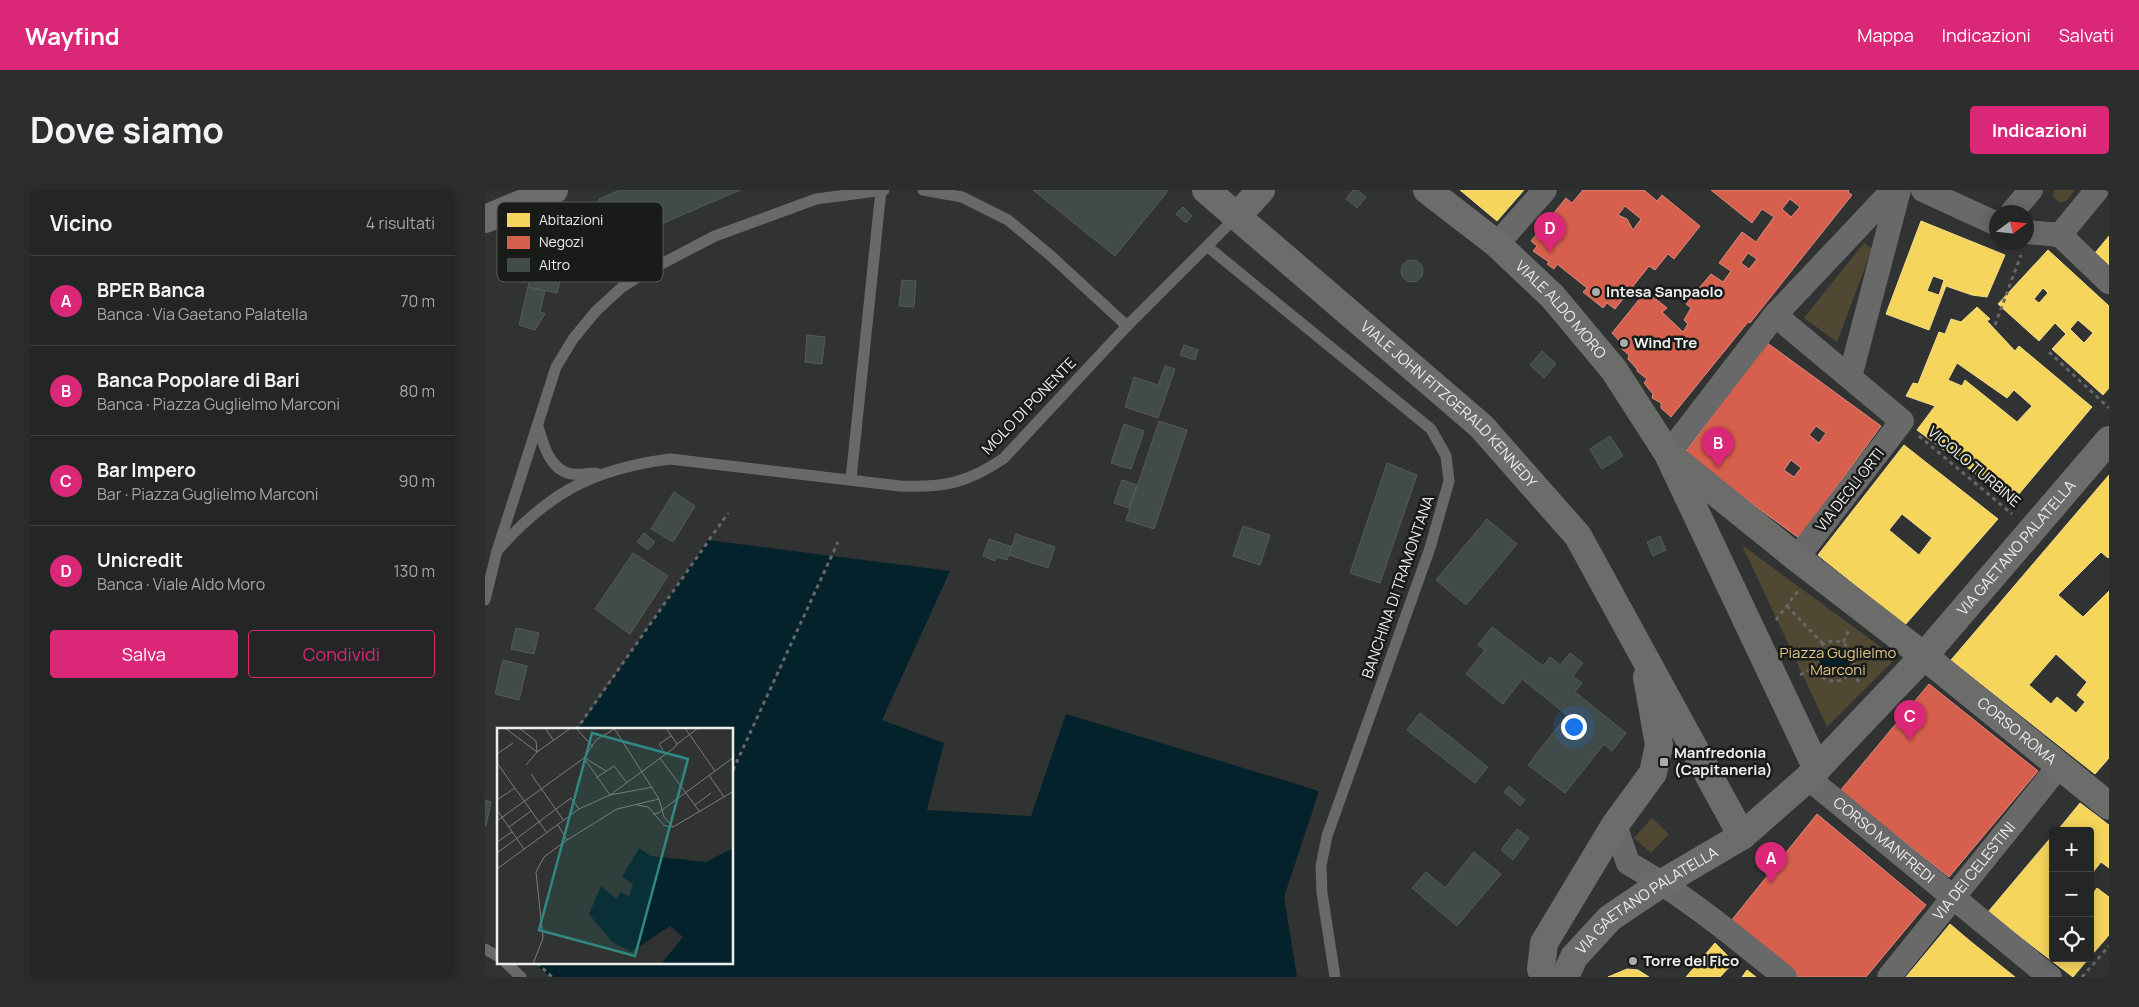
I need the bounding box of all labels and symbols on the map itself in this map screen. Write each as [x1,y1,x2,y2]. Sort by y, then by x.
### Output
legend [497,202,663,282]
north arrow [1989,205,2034,250]
text: Abitazioni [539,210,603,229]
pin: D [1534,212,1566,253]
text: Negozi [539,232,584,251]
text: Altro [539,255,570,274]
street label: VIALE ALDO MORO [1511,256,1611,363]
place label: Intesa Sanpaolo [1606,281,1723,302]
marker: Intesa Sanpaolo [1590,286,1602,298]
street label: VIALE JOHN FITZGERALD KENNEDY [1356,316,1542,493]
place label: Wind Tre [1634,332,1697,353]
marker: Wind Tre [1618,337,1630,349]
street label: MOLO DI PONENTE [977,352,1081,459]
street label: VICOLO TURBINE [1923,421,2025,512]
pin: B [1702,427,1734,468]
street label: VIA DEGLI ORTI [1810,444,1889,536]
street label: VIA GAETANO PALATELLA [1952,475,2081,620]
street label: BANCHINA DI TRAMONTANA [1356,492,1439,681]
park label: Piazza Guglielmo Marconi [1780,642,1897,680]
street label: CORSO ROMA [1973,692,2061,770]
pin: C [1894,700,1926,741]
your location [1561,714,1587,740]
inset map [497,728,734,964]
place label: Manfredonia (Capitaneria) [1674,742,1773,780]
marker: Manfredonia (Capitaneria) [1658,756,1670,768]
street label: CORSO MANFREDI [1829,792,1939,888]
street label: VIA DEI CELESTINI [1928,817,2020,924]
street label: VIA GAETANO PALATELLA [1571,841,1722,959]
pin: A [1755,842,1787,883]
place label: Torre del Fico [1643,950,1739,971]
marker: Torre del Fico [1627,955,1639,967]

